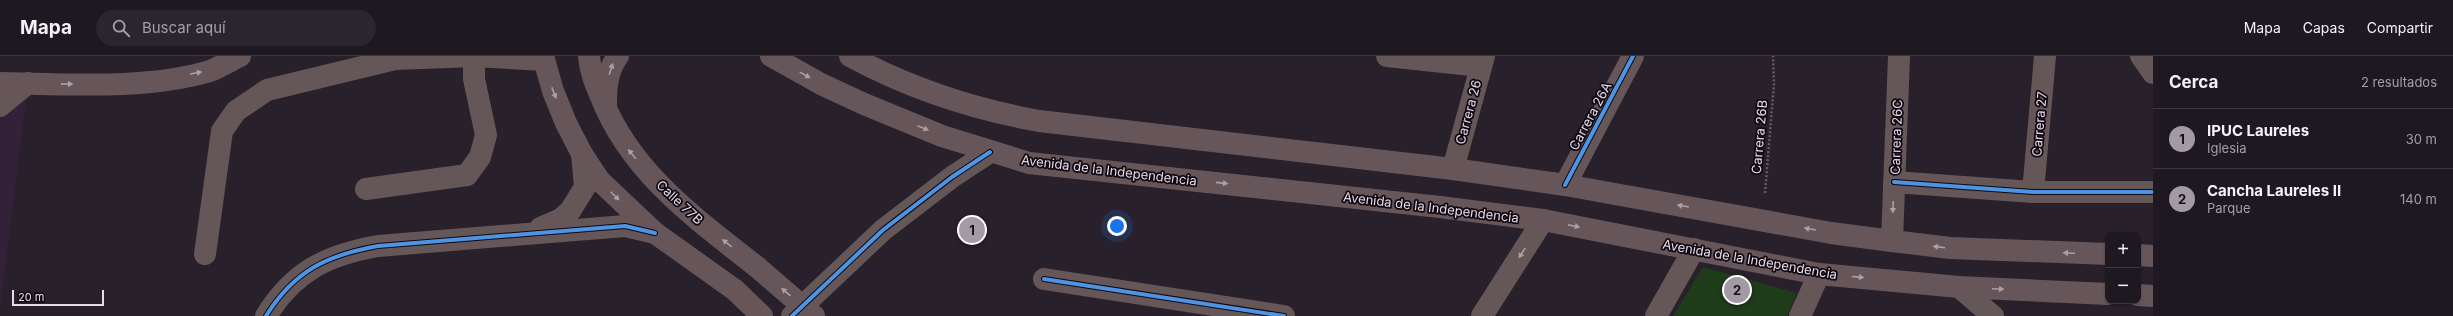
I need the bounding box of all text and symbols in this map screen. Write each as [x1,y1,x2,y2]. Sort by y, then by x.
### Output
search box [96,10,376,46]
text: Mapa [20,16,72,39]
icon: search [110,17,132,39]
text: Buscar aquí [142,18,226,37]
text: Mapa [2244,19,2281,36]
text: Capas [2303,19,2345,36]
text: Compartir [2367,19,2433,36]
one-way arrow [608,62,614,74]
one-way arrow [190,70,202,76]
one-way arrow [799,72,811,79]
text: Cerca [2169,72,2218,92]
text: 2 resultados [2361,74,2437,90]
street label: Carrera 26 [1452,78,1484,146]
street label: Carrera 26A [1565,79,1615,153]
one-way arrow [61,81,74,87]
one-way arrow [551,88,557,100]
street label: Carrera 27 [2028,91,2050,157]
street label: Carrera 26B [1748,99,1770,175]
street label: Carrera 26C [1887,99,1905,175]
text: IPUC Laureles [2207,121,2309,140]
one-way arrow [918,125,929,131]
text: 1 [2179,131,2185,147]
text: 30 m [2406,131,2437,147]
text: Iglesia [2207,140,2247,156]
one-way arrow [628,149,637,160]
street label: Avenida de la Independencia [1020,151,1198,189]
street label: Calle 77B [653,176,707,228]
one-way arrow [1216,180,1228,187]
text: Cancha Laureles II [2207,181,2341,200]
street label: Avenida de la Independencia [1342,188,1520,226]
one-way arrow [610,191,620,201]
text: 2 [2178,191,2186,207]
text: 140 m [2400,191,2437,207]
text: Parque [2207,200,2251,216]
one-way arrow [1890,201,1897,213]
one-way arrow [1676,203,1689,209]
pin: 1 [959,215,985,245]
your location [1107,216,1127,236]
one-way arrow [1568,223,1580,229]
one-way arrow [1804,226,1817,232]
map controls [2105,232,2141,304]
button: + [2105,232,2141,268]
street label: Avenida de la Independencia [1662,236,1838,282]
one-way arrow [721,238,732,247]
one-way arrow [1933,244,1945,250]
one-way arrow [1518,248,1526,258]
one-way arrow [2063,249,2075,256]
button: − [2105,268,2141,304]
one-way arrow [1851,274,1864,280]
pin: 2 [1724,275,1750,305]
one-way arrow [1992,285,2004,292]
one-way arrow [780,287,791,296]
scale bar [12,288,104,307]
text: 20 m [18,290,44,304]

